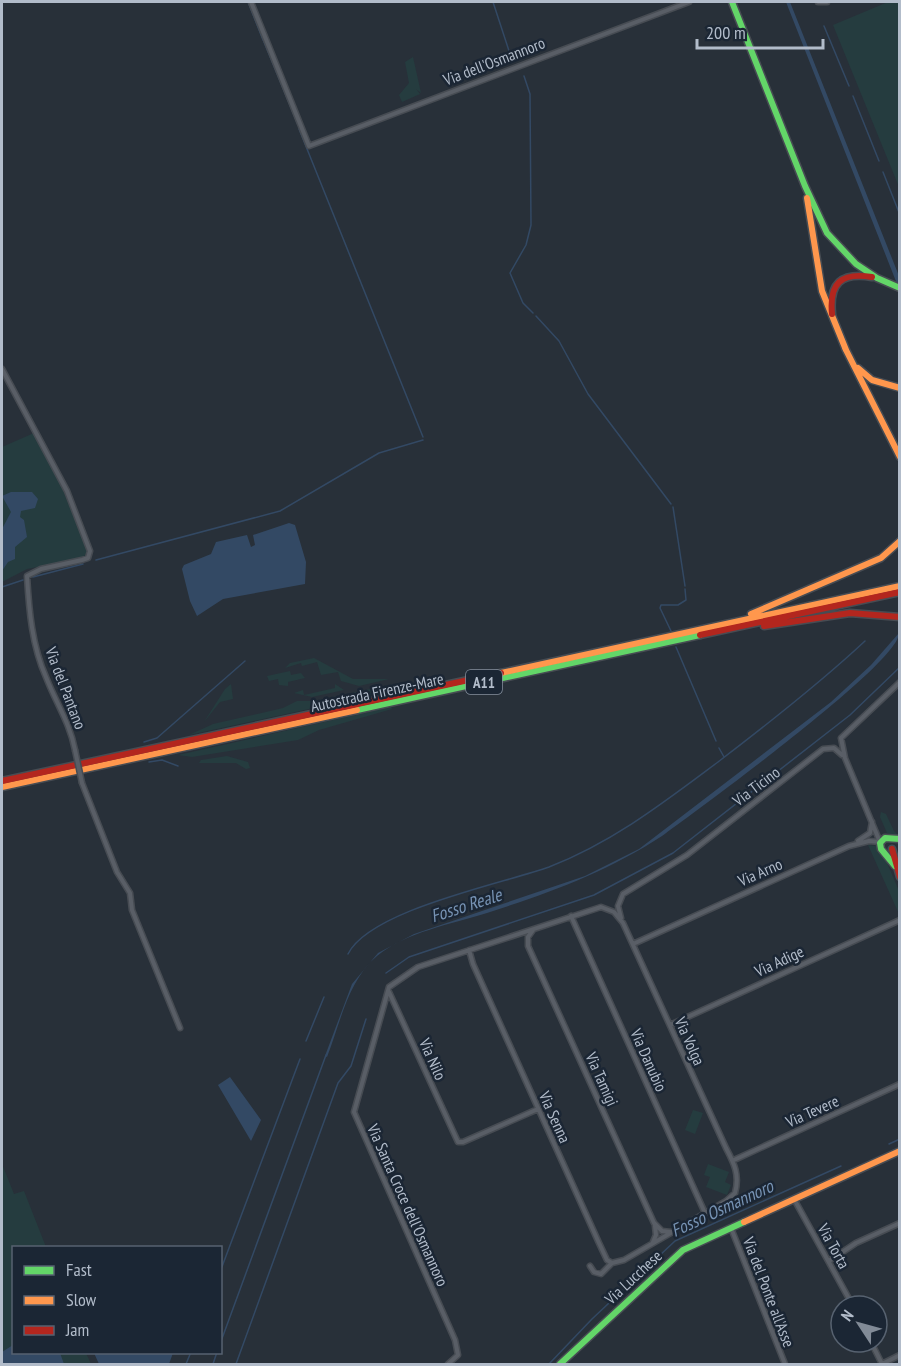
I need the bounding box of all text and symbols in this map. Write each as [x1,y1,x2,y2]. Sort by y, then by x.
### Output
scale bar [697,12,823,50]
text: 200 m [706,21,746,44]
street label: Via dell'Osmannoro [439,32,548,90]
street label: Via del Pantano [41,643,91,732]
street label: Autostrada Firenze-Mare [309,668,445,716]
road number: A11 [466,670,502,694]
street label: Via Ticino [728,762,784,811]
street label: Via Arno [734,853,785,891]
water label: Fosso Reale [428,882,506,927]
street label: Via Adige [750,941,807,981]
street label: Via Volga [670,1013,709,1068]
street label: Via Danubio [626,1025,672,1095]
street label: Via Nilo [415,1034,451,1083]
street label: Via Tamigi [581,1048,623,1109]
street label: Via Senna [534,1087,575,1146]
street label: Via Tevere [781,1090,842,1132]
street label: Via Santa Croce dell'Osmannoro [363,1120,453,1289]
water label: Fosso Osmannoro [667,1174,778,1242]
street label: Via Torta [813,1219,854,1272]
street label: Via del Ponte all'Asse [738,1233,799,1350]
legend [12,1246,222,1354]
street label: Via Lucchese [600,1246,666,1309]
text: Fast [66,1258,92,1281]
text: Slow [66,1288,97,1311]
north arrow [829,1294,889,1354]
text: N [836,1306,857,1325]
text: Jam [65,1318,89,1341]

